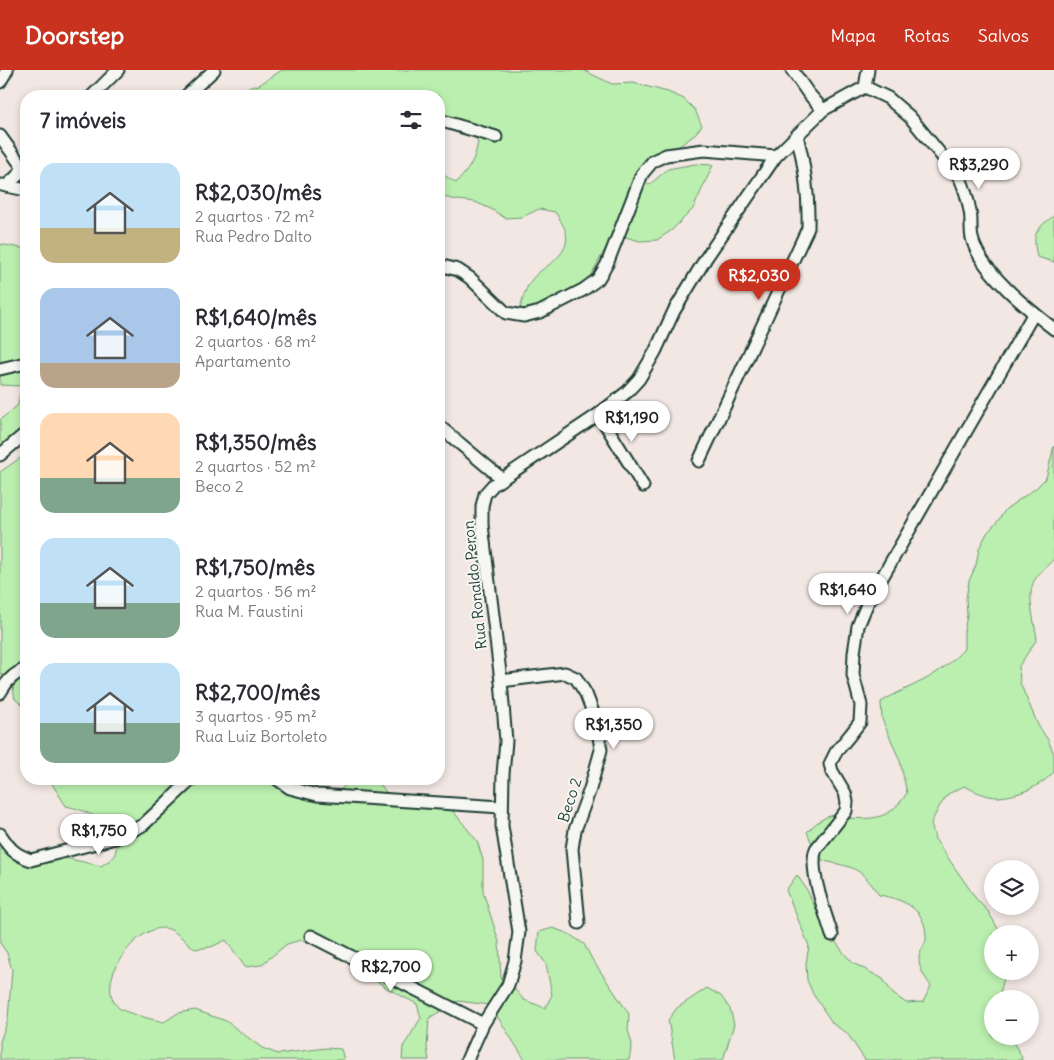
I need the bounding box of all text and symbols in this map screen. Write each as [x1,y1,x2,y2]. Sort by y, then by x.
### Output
text: Doorstep [25,20,124,50]
text: Mapa [831,24,876,47]
text: Rotas [904,24,950,47]
text: Salvos [978,24,1029,47]
icon: filters [397,106,425,134]
text: 7 imóveis [40,107,126,134]
pin: R$3,290 [933,148,1025,190]
text: R$3,290 [949,154,1009,174]
text: R$2,030/mês [195,179,322,206]
icon: home [80,183,140,243]
text: 2 quartos · 72 m² [195,206,315,226]
text: Rua Pedro Dalto [195,226,312,246]
pin: R$2,030 [713,258,805,301]
text: R$2,030 [728,265,790,285]
text: R$1,640/mês [195,304,317,331]
icon: home [80,308,140,368]
text: 2 quartos · 68 m² [195,331,316,351]
text: Apartamento [195,351,291,371]
pin: R$1,190 [586,400,678,443]
text: R$1,190 [605,407,659,427]
text: R$1,350/mês [195,429,317,456]
icon: home [80,433,140,493]
text: 2 quartos · 52 m² [195,456,316,476]
text: Beco 2 [195,476,244,496]
street label: Rua Ronaldo Peron [458,520,491,650]
text: R$1,750/mês [195,554,315,581]
icon: home [80,558,140,618]
pin: R$1,640 [802,572,894,615]
text: R$1,640 [819,579,877,599]
text: 2 quartos · 56 m² [195,581,316,601]
text: Rua M. Faustini [195,601,303,621]
text: R$2,700/mês [195,679,320,706]
icon: home [80,683,140,743]
text: 3 quartos · 95 m² [195,706,317,726]
pin: R$1,350 [568,708,660,750]
text: R$1,350 [585,714,643,734]
text: Rua Luiz Bortoleto [195,726,327,746]
street label: Beco 2 [553,775,586,824]
pin: R$1,750 [53,814,145,856]
text: R$1,750 [71,820,127,840]
map controls [984,860,1039,1045]
button: layers [984,860,1039,915]
button: + [984,925,1039,980]
pin: R$2,700 [345,950,437,992]
text: R$2,700 [361,956,421,976]
button: − [984,990,1039,1045]

